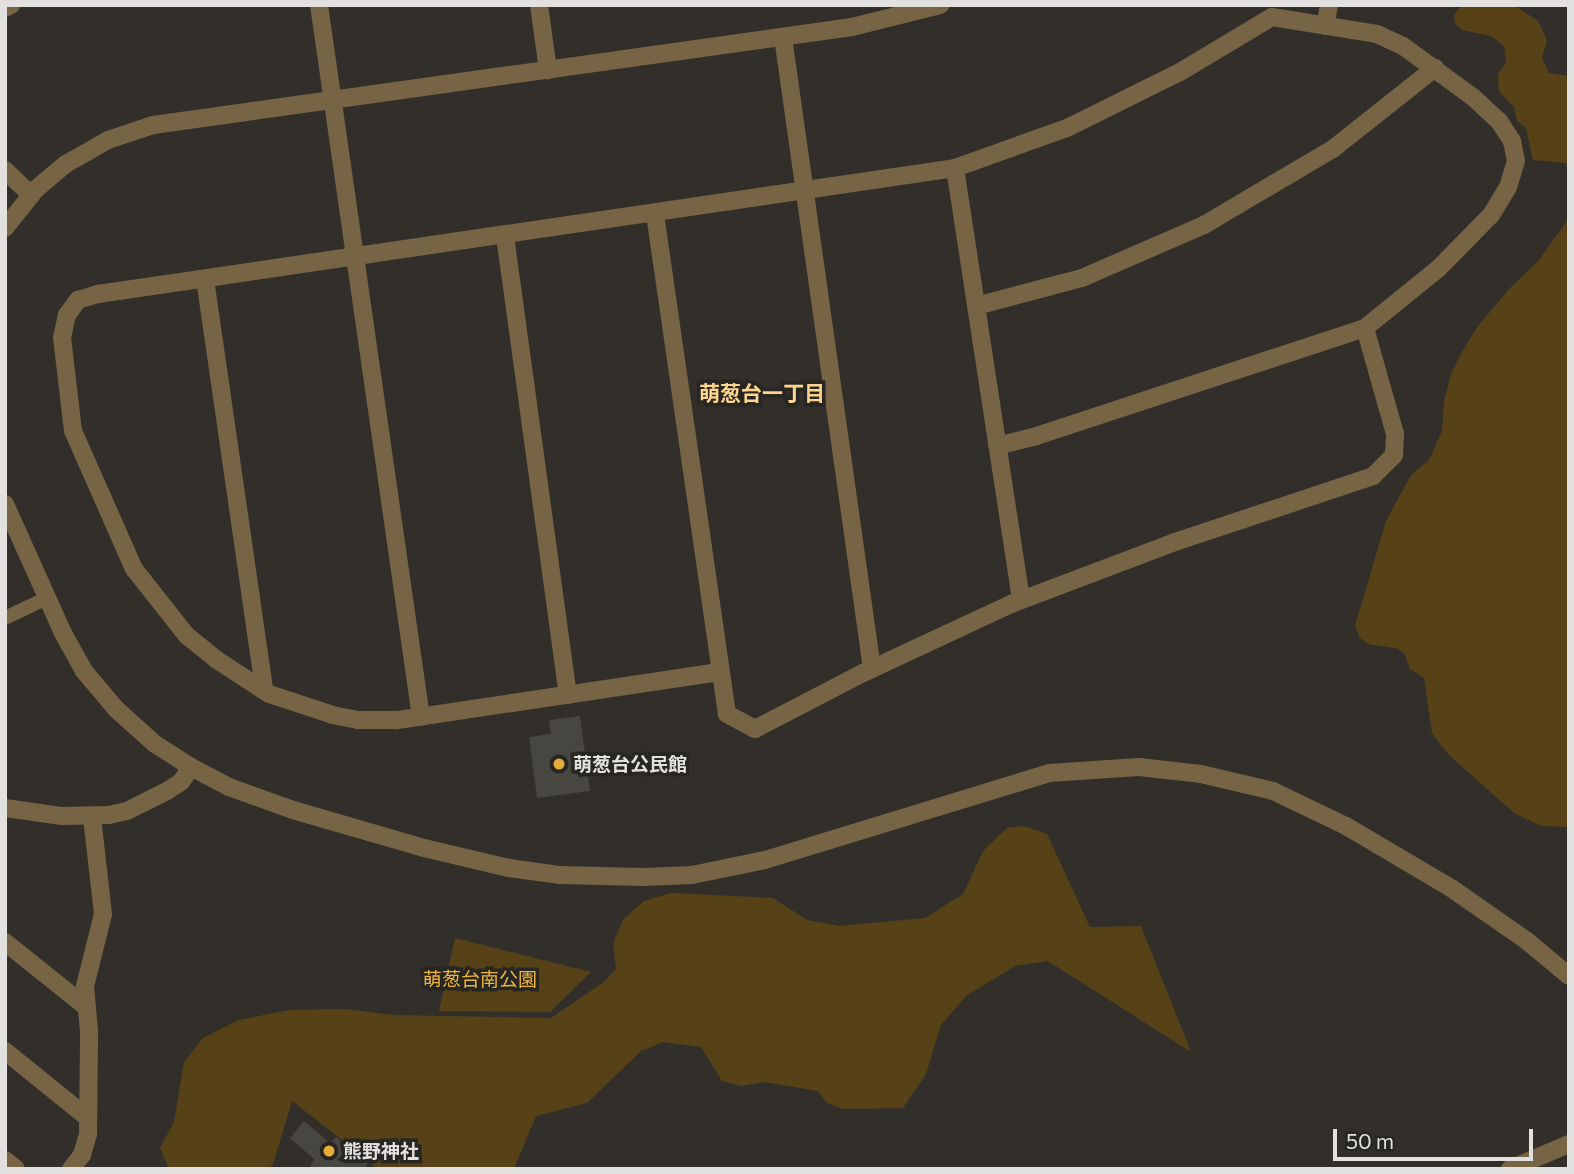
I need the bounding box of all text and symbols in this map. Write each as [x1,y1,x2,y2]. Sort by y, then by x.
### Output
district label: 萌葱台一丁目 [699,380,825,406]
place label: 萌葱台公民館 [573,753,687,775]
marker: 萌葱台公民館 [551,756,567,772]
park label: 萌葱台南公園 [423,968,537,990]
scale bar [1336,1114,1536,1158]
text: 50 m [1346,1128,1394,1153]
place label: 熊野神社 [343,1140,419,1162]
marker: 熊野神社 [321,1143,337,1159]

